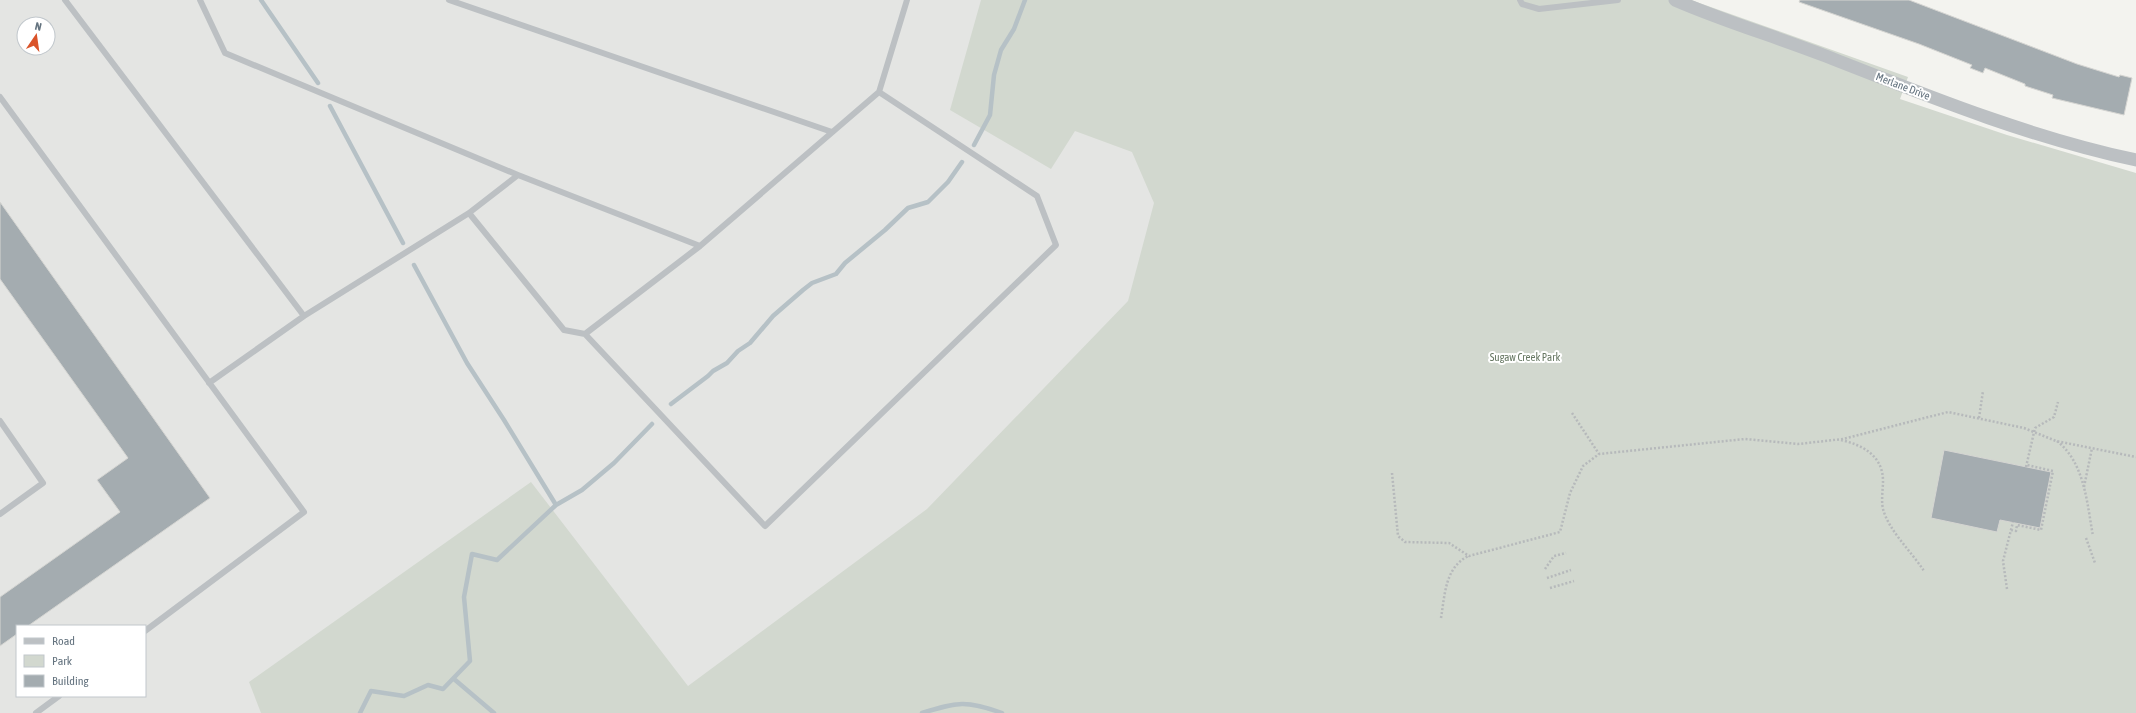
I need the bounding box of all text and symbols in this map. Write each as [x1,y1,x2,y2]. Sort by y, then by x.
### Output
north arrow [16,16,56,56]
text: N [34,20,43,33]
street label: Merlane Drive [1874,70,1932,102]
park label: Sugaw Creek Park [1490,351,1560,363]
legend [16,625,146,697]
text: Road [52,634,75,648]
text: Park [52,654,73,668]
text: Building [52,674,90,688]

